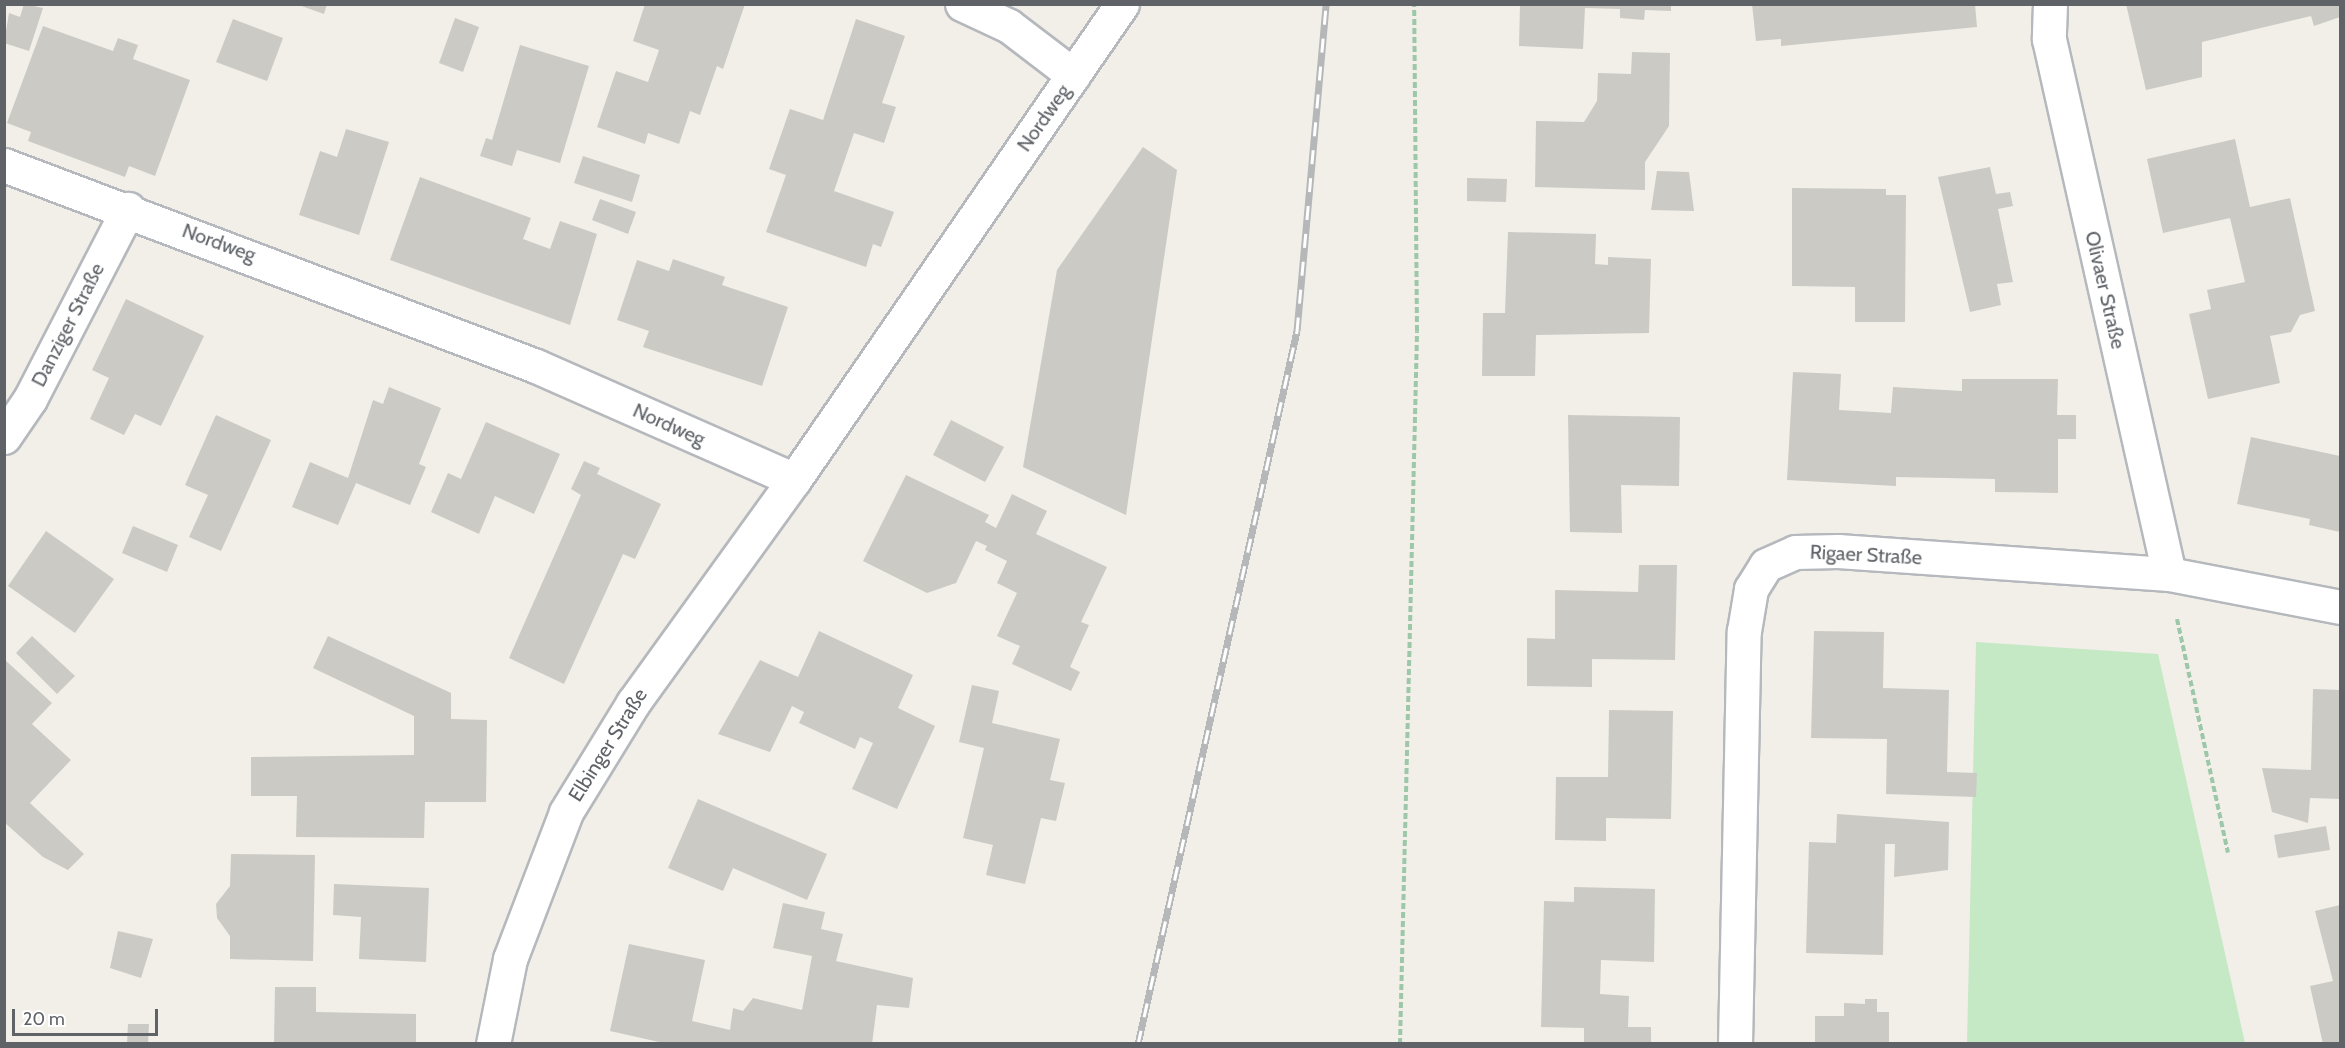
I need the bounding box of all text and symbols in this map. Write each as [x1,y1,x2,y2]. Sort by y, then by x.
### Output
street label: Nordweg [1012,80,1076,156]
street label: Nordweg [179,219,259,267]
street label: Olivaer Straße [2080,229,2130,351]
street label: Danziger Straße [27,259,109,391]
street label: Nordweg [629,398,709,452]
street label: Rigaer Straße [1809,540,1923,570]
street label: Elbinger Straße [564,684,652,806]
scale bar [15,997,160,1035]
text: 20 m [23,1008,65,1030]

